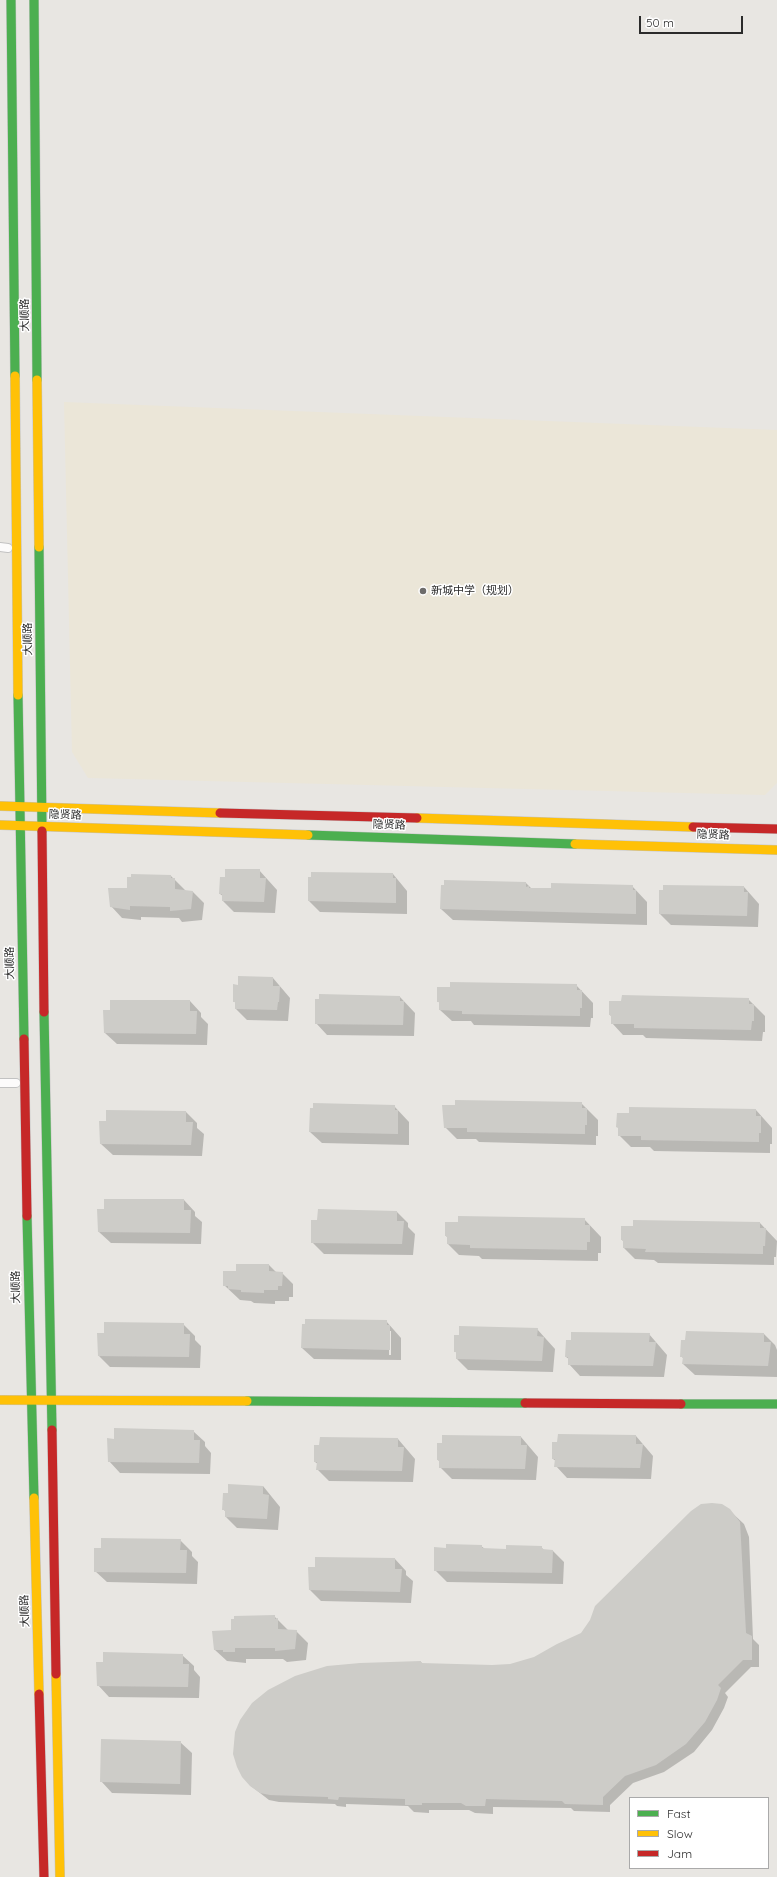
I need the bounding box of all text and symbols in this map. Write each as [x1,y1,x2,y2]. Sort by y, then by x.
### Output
scale bar [641,8,745,34]
text: 50 m [646,15,674,30]
street label: 大顺路 [18,298,32,332]
place label: 新城中学（规划） [431,584,519,598]
marker: 新城中学（规划） [418,586,428,596]
street label: 大顺路 [21,622,35,656]
street label: 隐贤路 [48,808,82,822]
street label: 隐贤路 [372,818,406,832]
street label: 隐贤路 [696,828,730,842]
street label: 大顺路 [3,946,17,980]
street label: 大顺路 [9,1270,23,1304]
street label: 大顺路 [18,1594,32,1628]
legend [629,1797,769,1869]
text: Fast [667,1806,691,1821]
text: Slow [667,1826,693,1841]
text: Jam [667,1846,692,1861]

